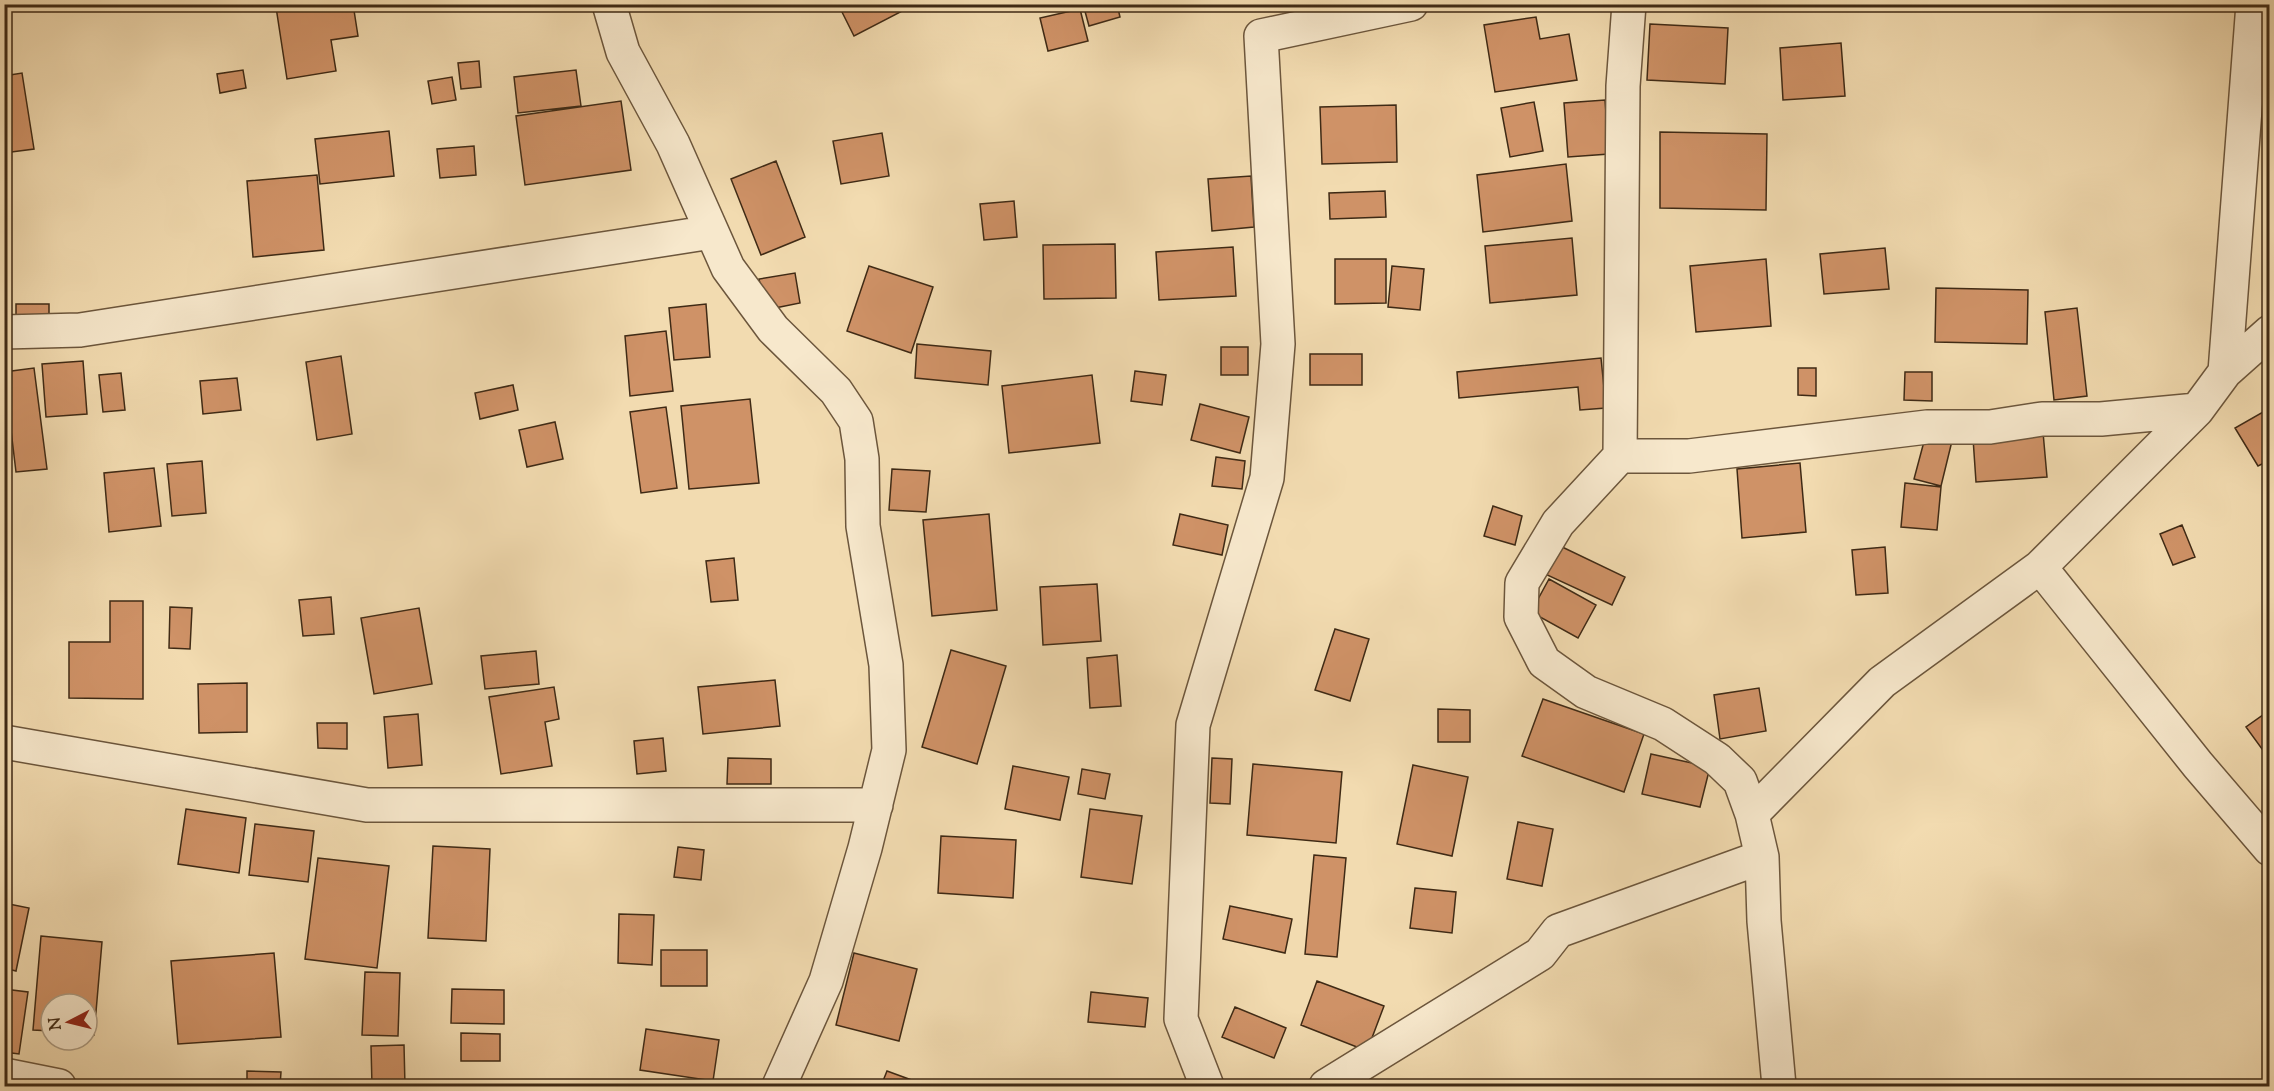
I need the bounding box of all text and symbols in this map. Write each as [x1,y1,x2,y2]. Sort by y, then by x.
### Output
north arrow [39,992,99,1052]
text: N [44,1016,69,1031]

